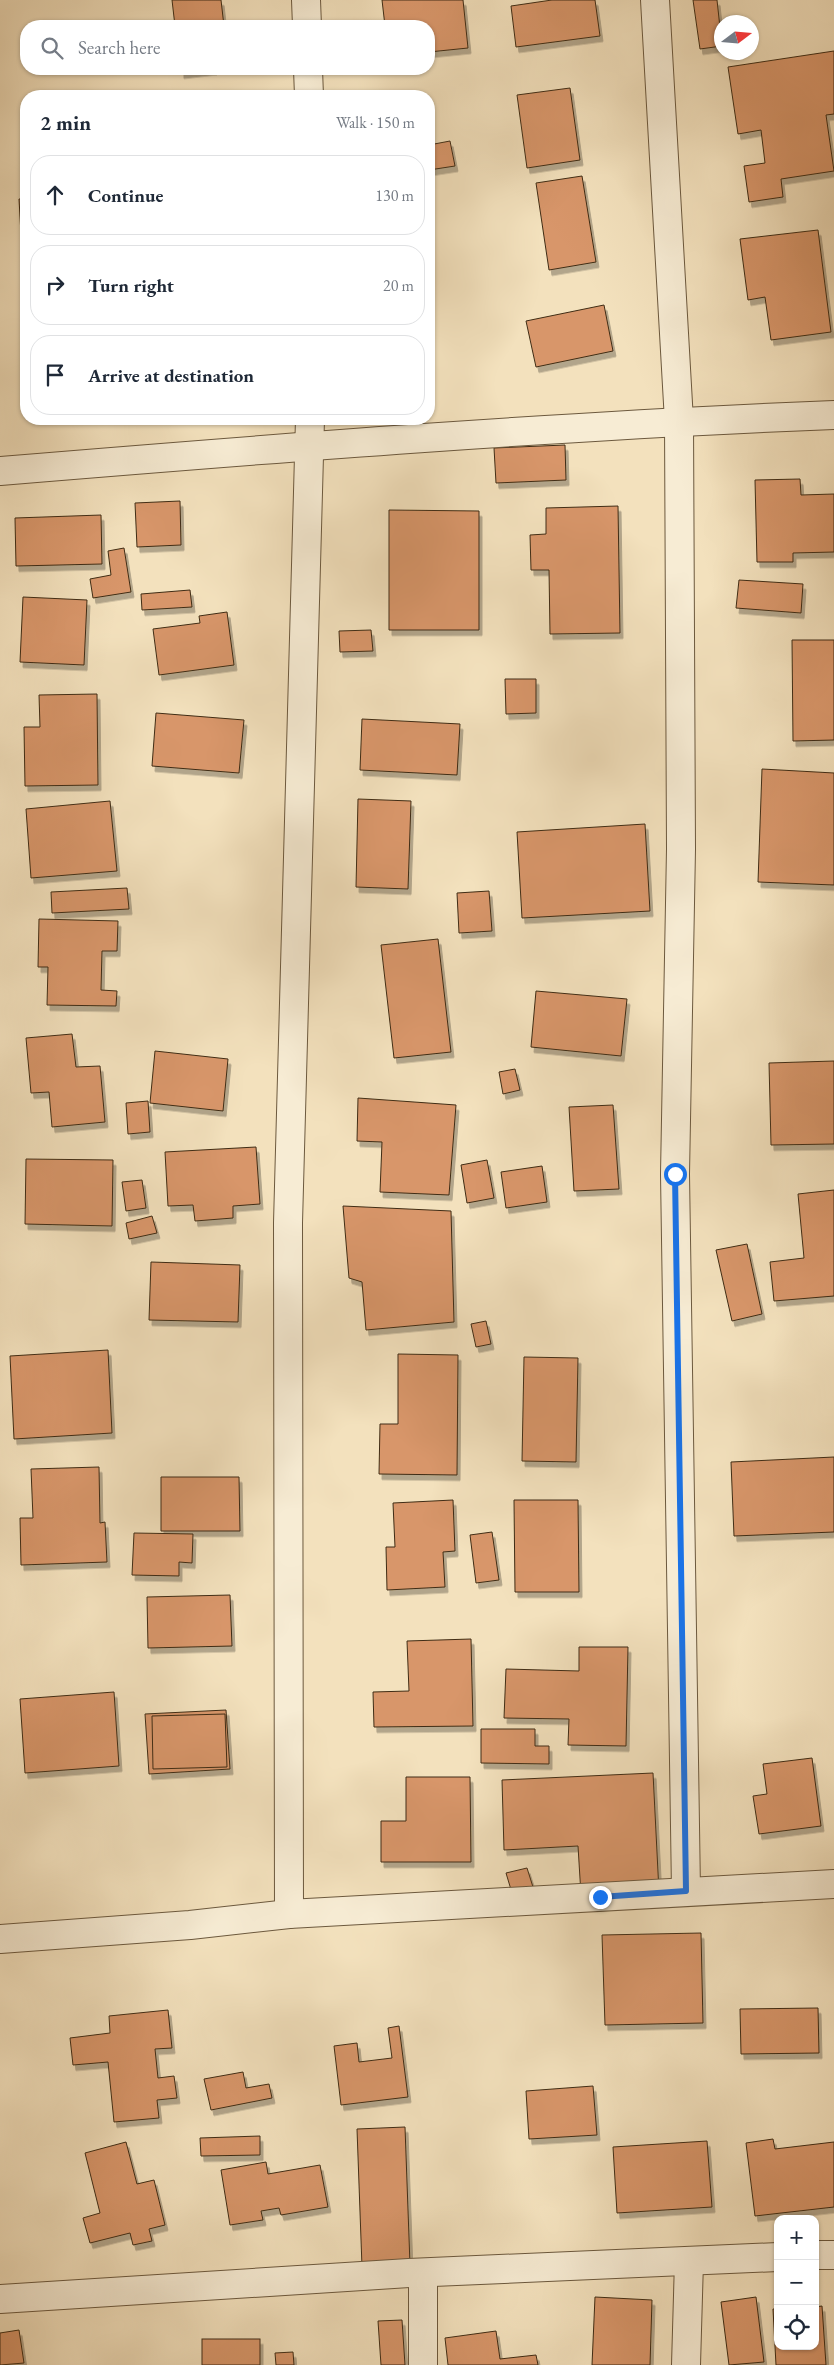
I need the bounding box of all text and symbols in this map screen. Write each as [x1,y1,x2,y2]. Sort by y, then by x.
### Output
north arrow [714,15,759,60]
search box [20,20,435,75]
icon: search [38,34,66,62]
text: Search here [78,35,160,60]
text: 2 min [40,109,91,136]
text: Walk · 150 m [336,112,415,133]
icon: ahead [41,181,69,209]
text: Continue [88,183,163,208]
text: 130 m [375,185,414,206]
icon: right [41,271,69,299]
text: Turn right [88,273,174,298]
text: 20 m [383,275,414,296]
icon: arrive [41,361,69,389]
text: Arrive at destination [88,363,254,388]
route start [664,1163,687,1186]
route end [589,1886,612,1909]
map controls [774,2215,819,2350]
button: + [774,2215,819,2260]
button: − [774,2260,819,2305]
button: locate [774,2305,819,2350]

